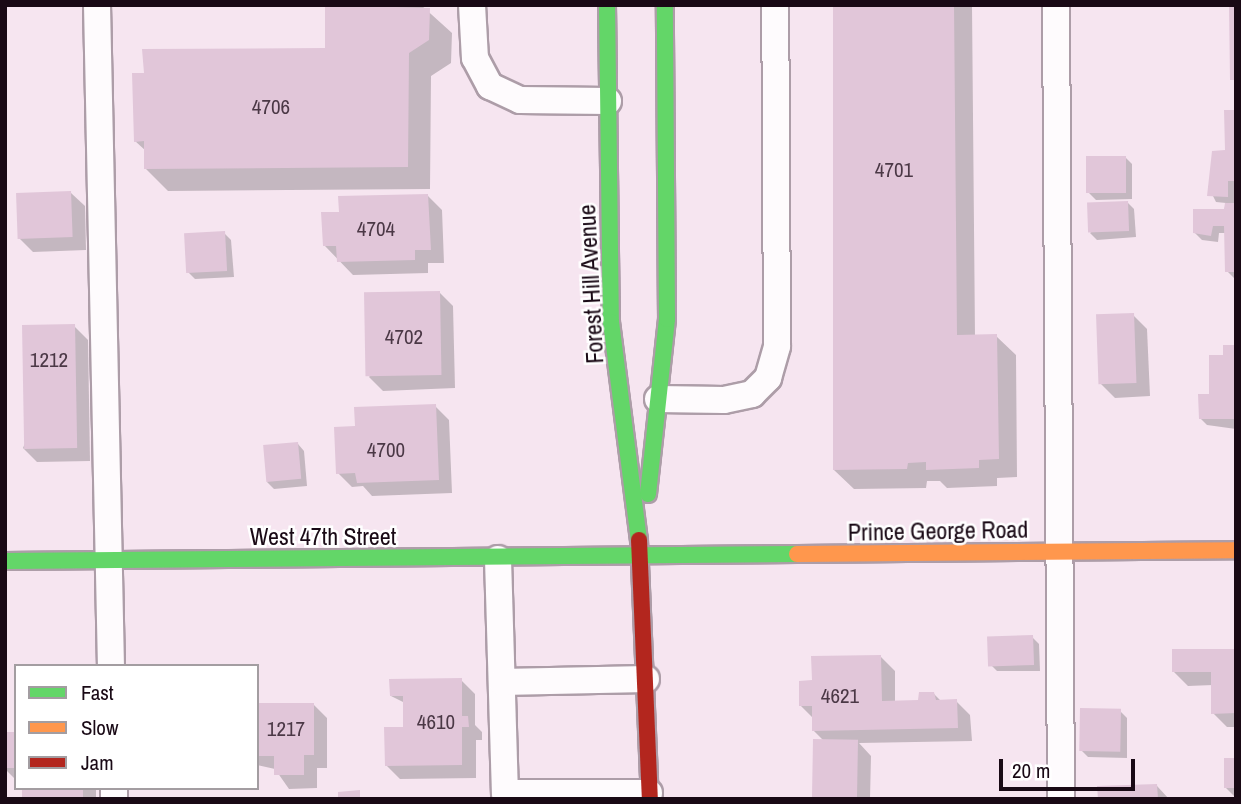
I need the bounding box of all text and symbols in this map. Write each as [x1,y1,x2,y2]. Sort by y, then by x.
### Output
house number: 4706 [252,94,290,120]
house number: 4701 [875,157,913,183]
street label: Forest Hill Avenue [572,203,610,365]
house number: 4704 [357,216,395,242]
house number: 4702 [385,324,423,350]
house number: 1212 [30,347,68,373]
house number: 4700 [367,437,405,463]
street label: Prince George Road [848,515,1028,547]
street label: West 47th Street [250,523,396,551]
legend [14,664,259,790]
text: Fast [81,678,114,707]
house number: 4621 [821,683,859,709]
house number: 4610 [417,709,455,735]
text: Slow [81,713,118,742]
house number: 1217 [267,716,305,742]
scale bar [1003,744,1140,788]
text: Jam [81,748,114,777]
text: 20 m [1012,756,1050,785]

